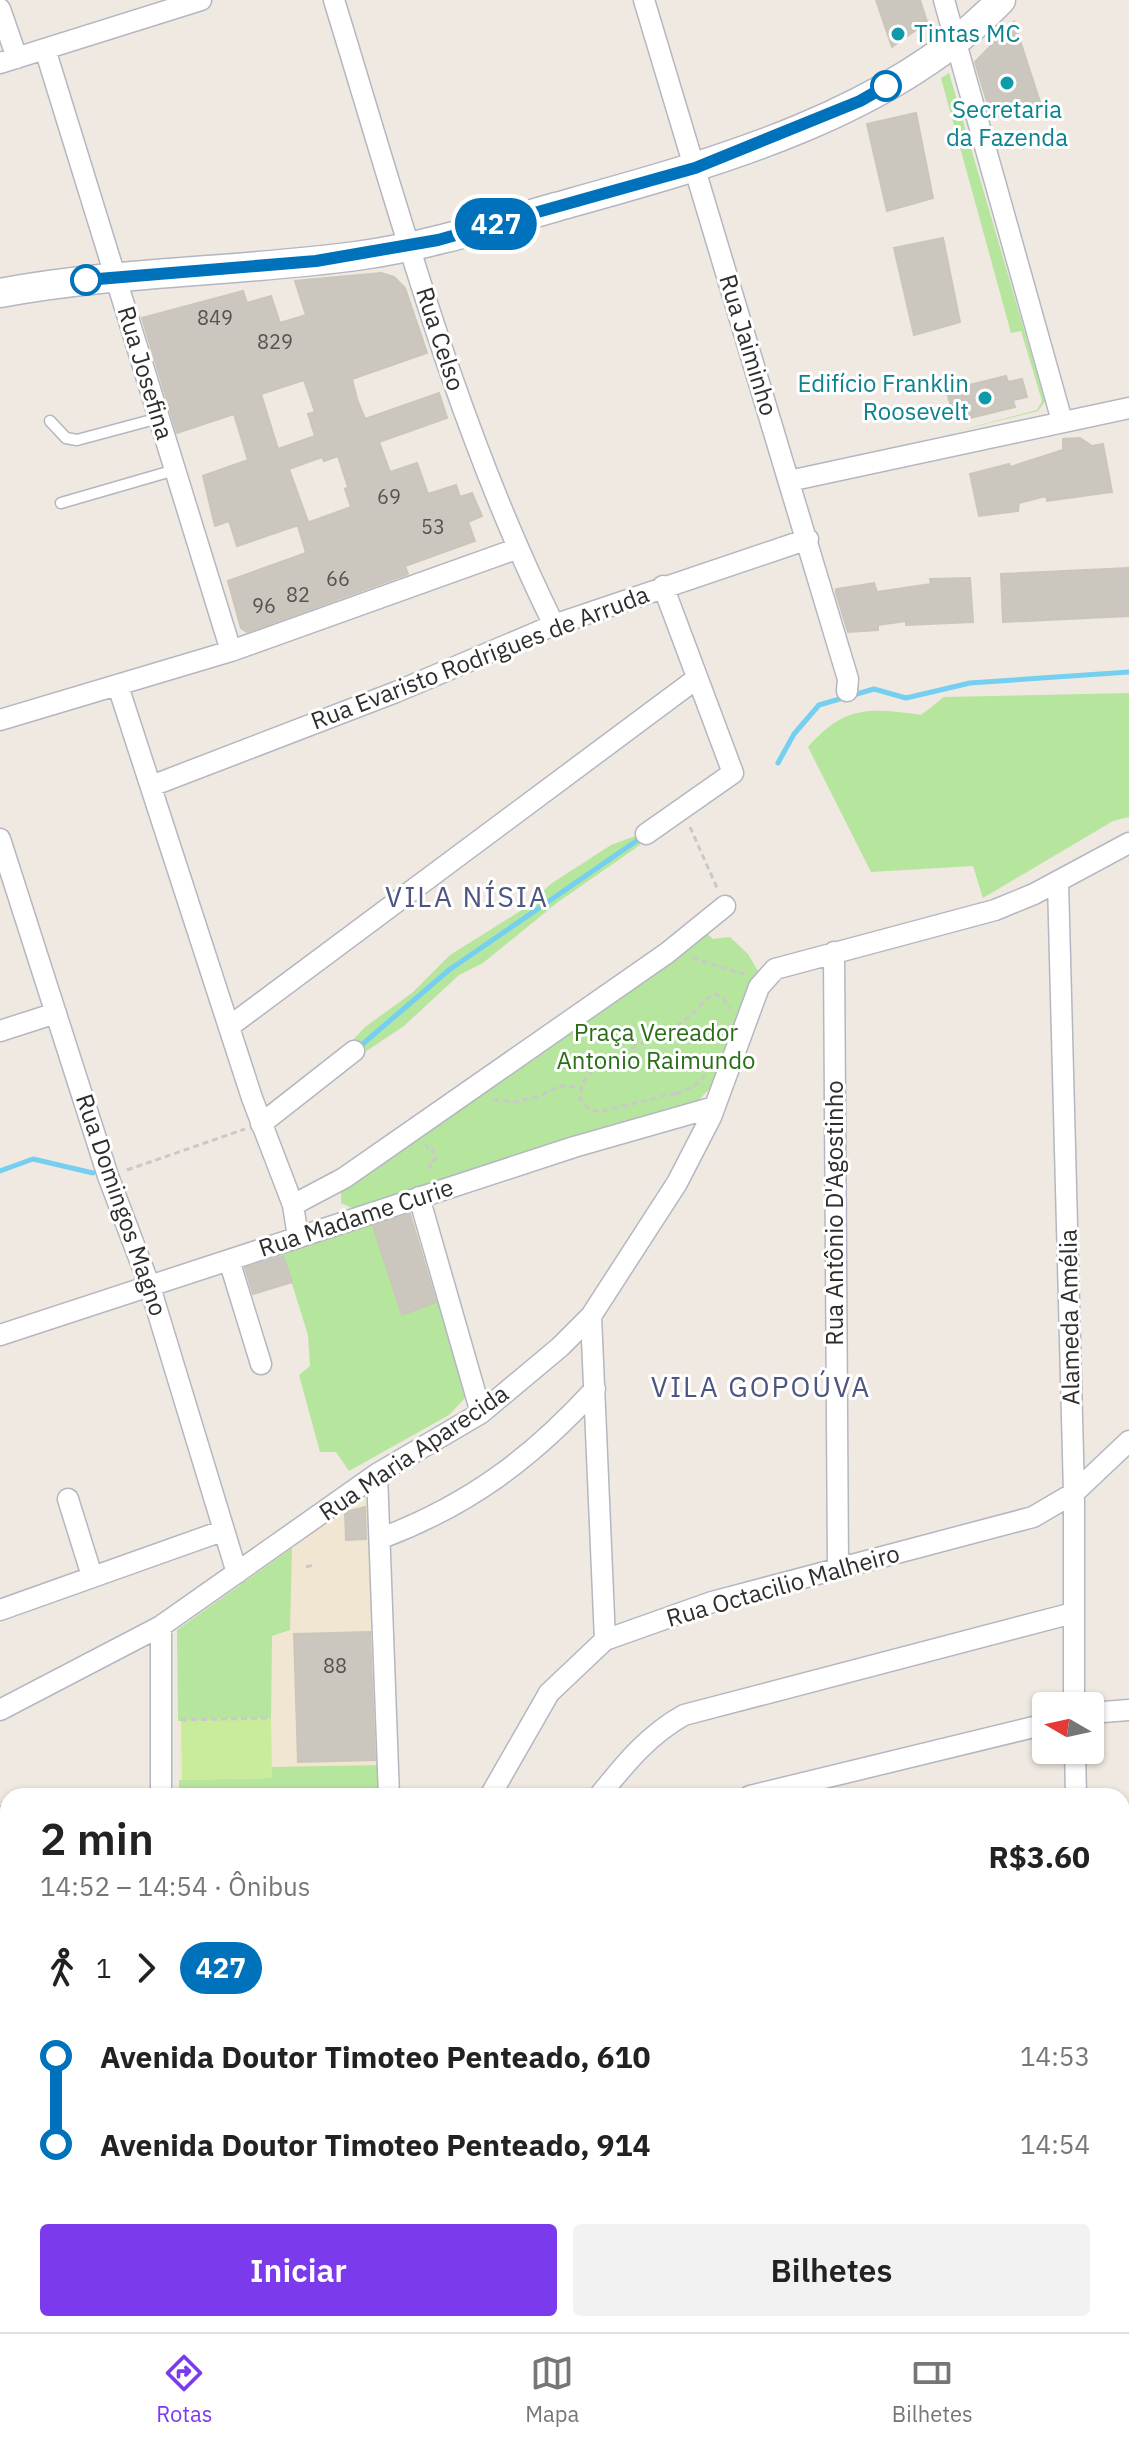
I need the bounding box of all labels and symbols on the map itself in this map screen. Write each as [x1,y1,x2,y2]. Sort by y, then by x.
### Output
place label: Tintas MC [914,17,1020,49]
marker: Tintas MC [889,25,907,43]
unlabelled marker [871,71,901,101]
marker: Secretaria da Fazenda [998,74,1016,92]
place label: Secretaria da Fazenda [946,93,1068,153]
line badge: 427 [450,198,542,250]
unlabelled marker [71,265,101,295]
street label: Rua Jaiminho [712,270,786,419]
street label: Rua Celso [409,283,473,395]
street label: Rua Josefina [110,302,181,444]
house number: 849 [197,304,233,331]
house number: 829 [257,328,293,355]
place label: Edifício Franklin Roosevelt [797,367,969,427]
marker: Edifício Franklin Roosevelt [976,389,994,407]
house number: 69 [377,483,401,510]
house number: 53 [421,513,445,540]
house number: 66 [326,565,350,592]
street label: Rua Evaristo Rodrigues de Arruda [306,578,653,736]
house number: 82 [286,581,310,608]
house number: 96 [252,592,276,619]
district label: VILA NÍSIA [385,878,549,915]
park label: Praça Vereador Antonio Raimundo [556,1016,756,1076]
street label: Rua Antônio D'Agostinho [818,1080,850,1346]
street label: Rua Domingos Magno [69,1089,175,1320]
street label: Rua Madame Curie [254,1170,457,1264]
street label: Alameda Amélia [1051,1229,1087,1405]
district label: VILA GOPOÚVA [651,1368,871,1405]
street label: Rua Maria Aparecida [313,1377,515,1527]
street label: Rua Octacilio Malheiro [662,1536,903,1634]
house number: 88 [323,1652,347,1679]
north arrow [1032,1692,1104,1764]

